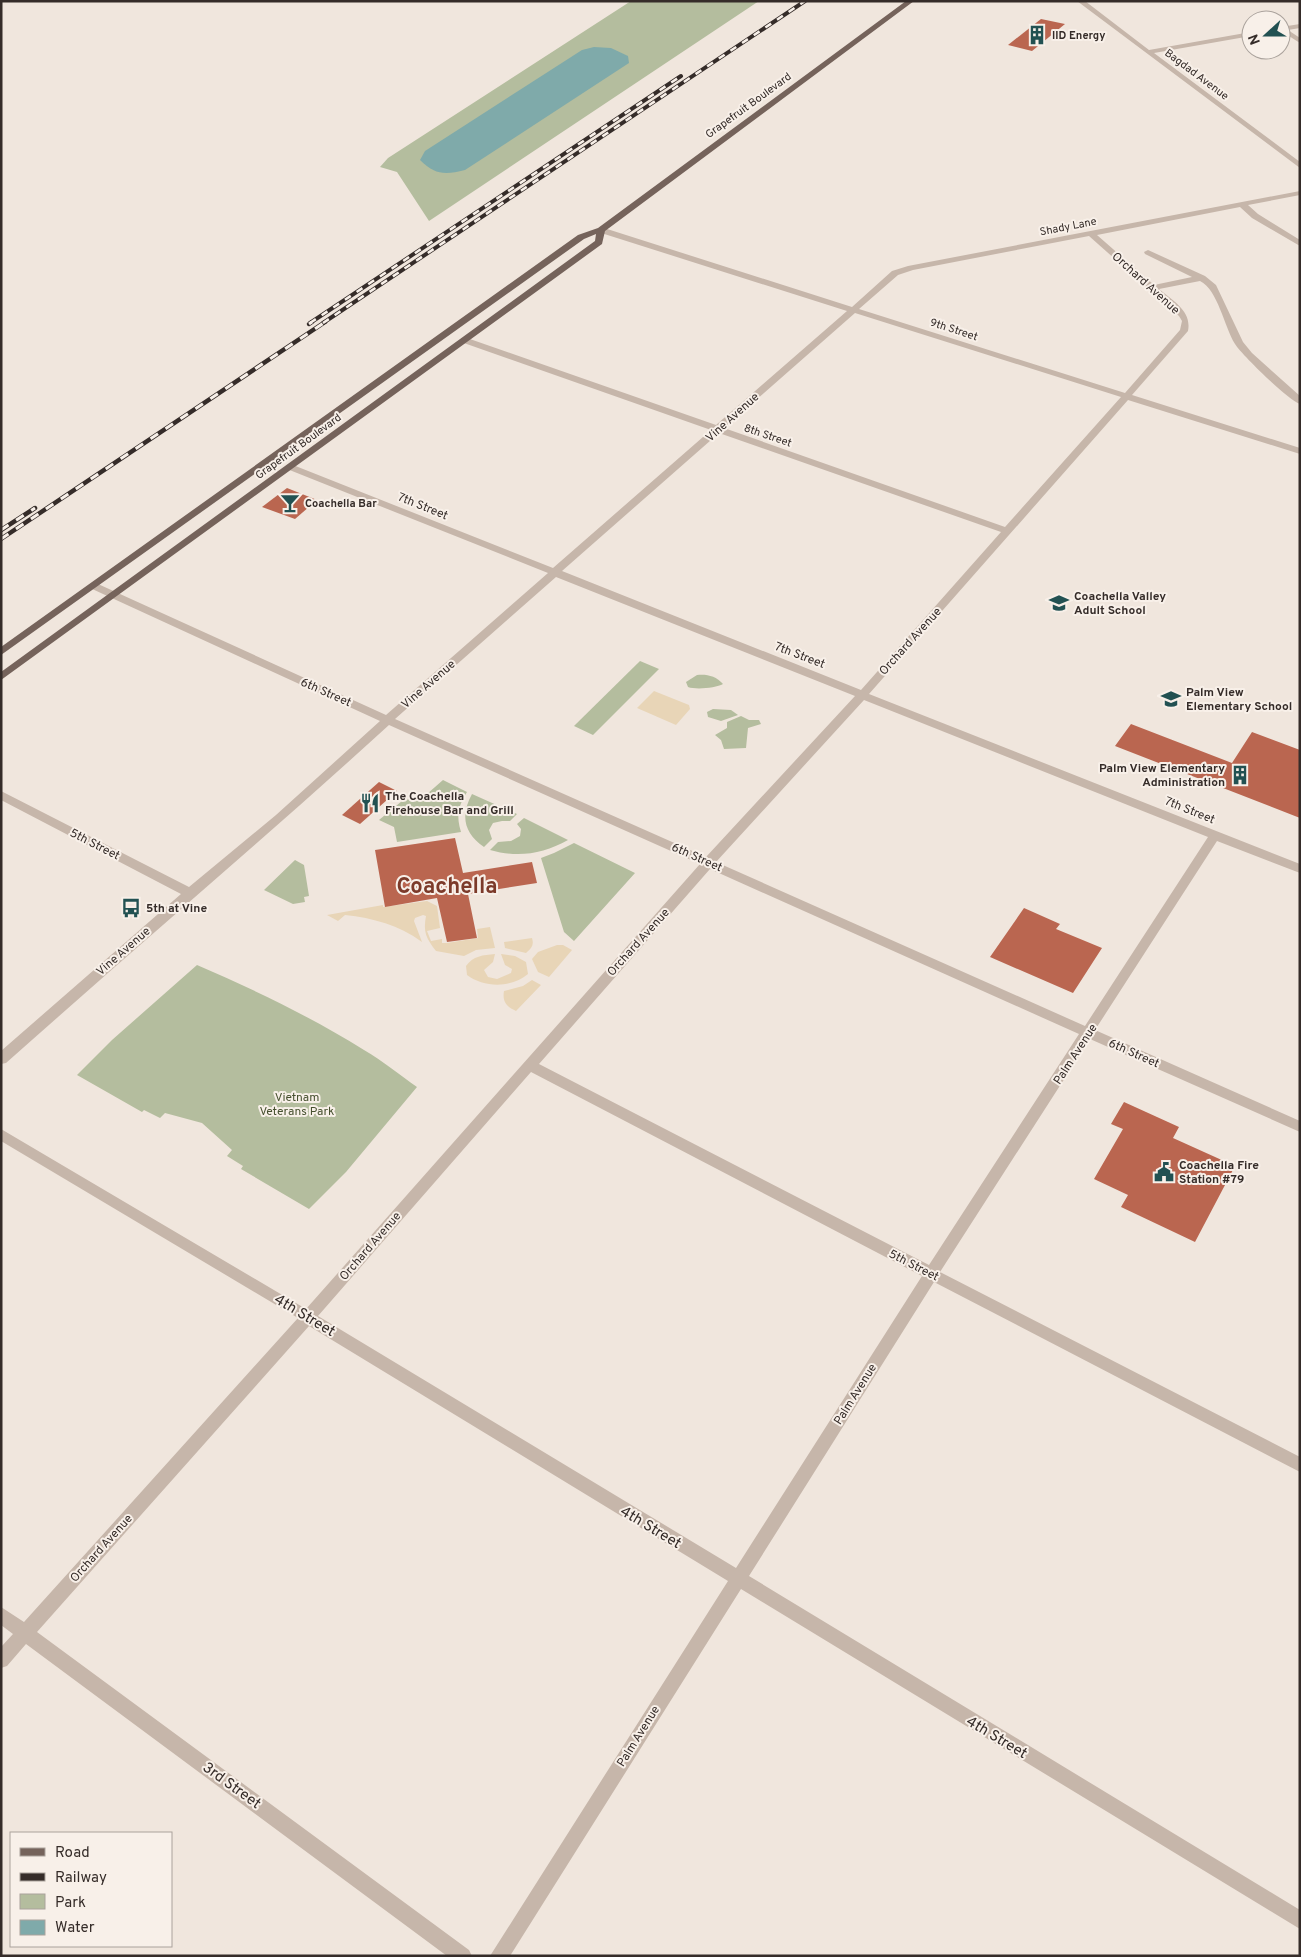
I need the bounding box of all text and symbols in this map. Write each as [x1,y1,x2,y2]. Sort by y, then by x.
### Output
north arrow [1241,10,1291,60]
building icon: IID Energy [1026,24,1048,46]
place label: IID Energy [1052,29,1105,43]
text: N [1246,31,1265,47]
street label: Bagdad Avenue [1162,46,1231,103]
street label: Grapefruit Boulevard [703,70,794,142]
street label: Shady Lane [1039,215,1098,239]
street label: Orchard Avenue [1108,249,1183,318]
street label: 9th Street [928,316,979,344]
street label: Vine Avenue [703,389,763,446]
street label: Grapefruit Boulevard [253,411,344,483]
street label: 8th Street [742,421,793,451]
street label: 7th Street [395,490,450,524]
bar icon: Coachella Bar [279,492,301,514]
place label: Coachella Bar [305,497,377,511]
place label: Coachella Valley Adult School [1074,589,1166,619]
school or university icon: Coachella Valley Adult School [1048,592,1070,614]
street label: Orchard Avenue [876,604,945,679]
street label: 7th Street [772,639,827,673]
street label: Vine Avenue [398,657,459,713]
street label: 6th Street [298,675,354,711]
place label: Palm View Elementary School [1186,685,1292,715]
school or university icon: Palm View Elementary School [1160,688,1182,710]
place label: Palm View Elementary Administration [1099,761,1225,791]
building icon: Palm View Elementary Administration [1229,764,1251,786]
place label: The Coachella Firehouse Bar and Grill [385,789,514,819]
restaurant icon: The Coachella Firehouse Bar and Grill [359,792,381,814]
street label: 7th Street [1162,794,1217,828]
street label: 5th Street [67,825,122,864]
street label: 6th Street [669,840,725,876]
district label: Coachella [396,874,498,901]
bus stop icon: 5th at Vine [120,897,142,919]
place label: 5th at Vine [146,901,207,917]
street label: Orchard Avenue [604,905,673,980]
street label: Vine Avenue [93,924,154,980]
street label: Palm Avenue [1050,1021,1101,1088]
street label: 6th Street [1106,1036,1162,1072]
park label: Vietnam Veterans Park [260,1090,334,1120]
place label: Coachella Fire Station #79 [1179,1158,1259,1188]
public building icon: Coachella Fire Station #79 [1153,1161,1175,1183]
street label: Orchard Avenue [336,1209,405,1284]
street label: 5th Street [886,1246,941,1285]
street label: 4th Street [270,1291,338,1342]
street label: Palm Avenue [831,1361,881,1428]
street label: 4th Street [616,1503,684,1554]
street label: Orchard Avenue [67,1511,136,1586]
street label: Palm Avenue [614,1703,664,1770]
street label: 4th Street [962,1713,1030,1764]
street label: 3rd Street [198,1759,264,1814]
legend [10,1832,172,1947]
text: Road [55,1844,90,1863]
text: Railway [55,1869,107,1888]
text: Park [55,1894,86,1913]
text: Water [55,1919,95,1938]

